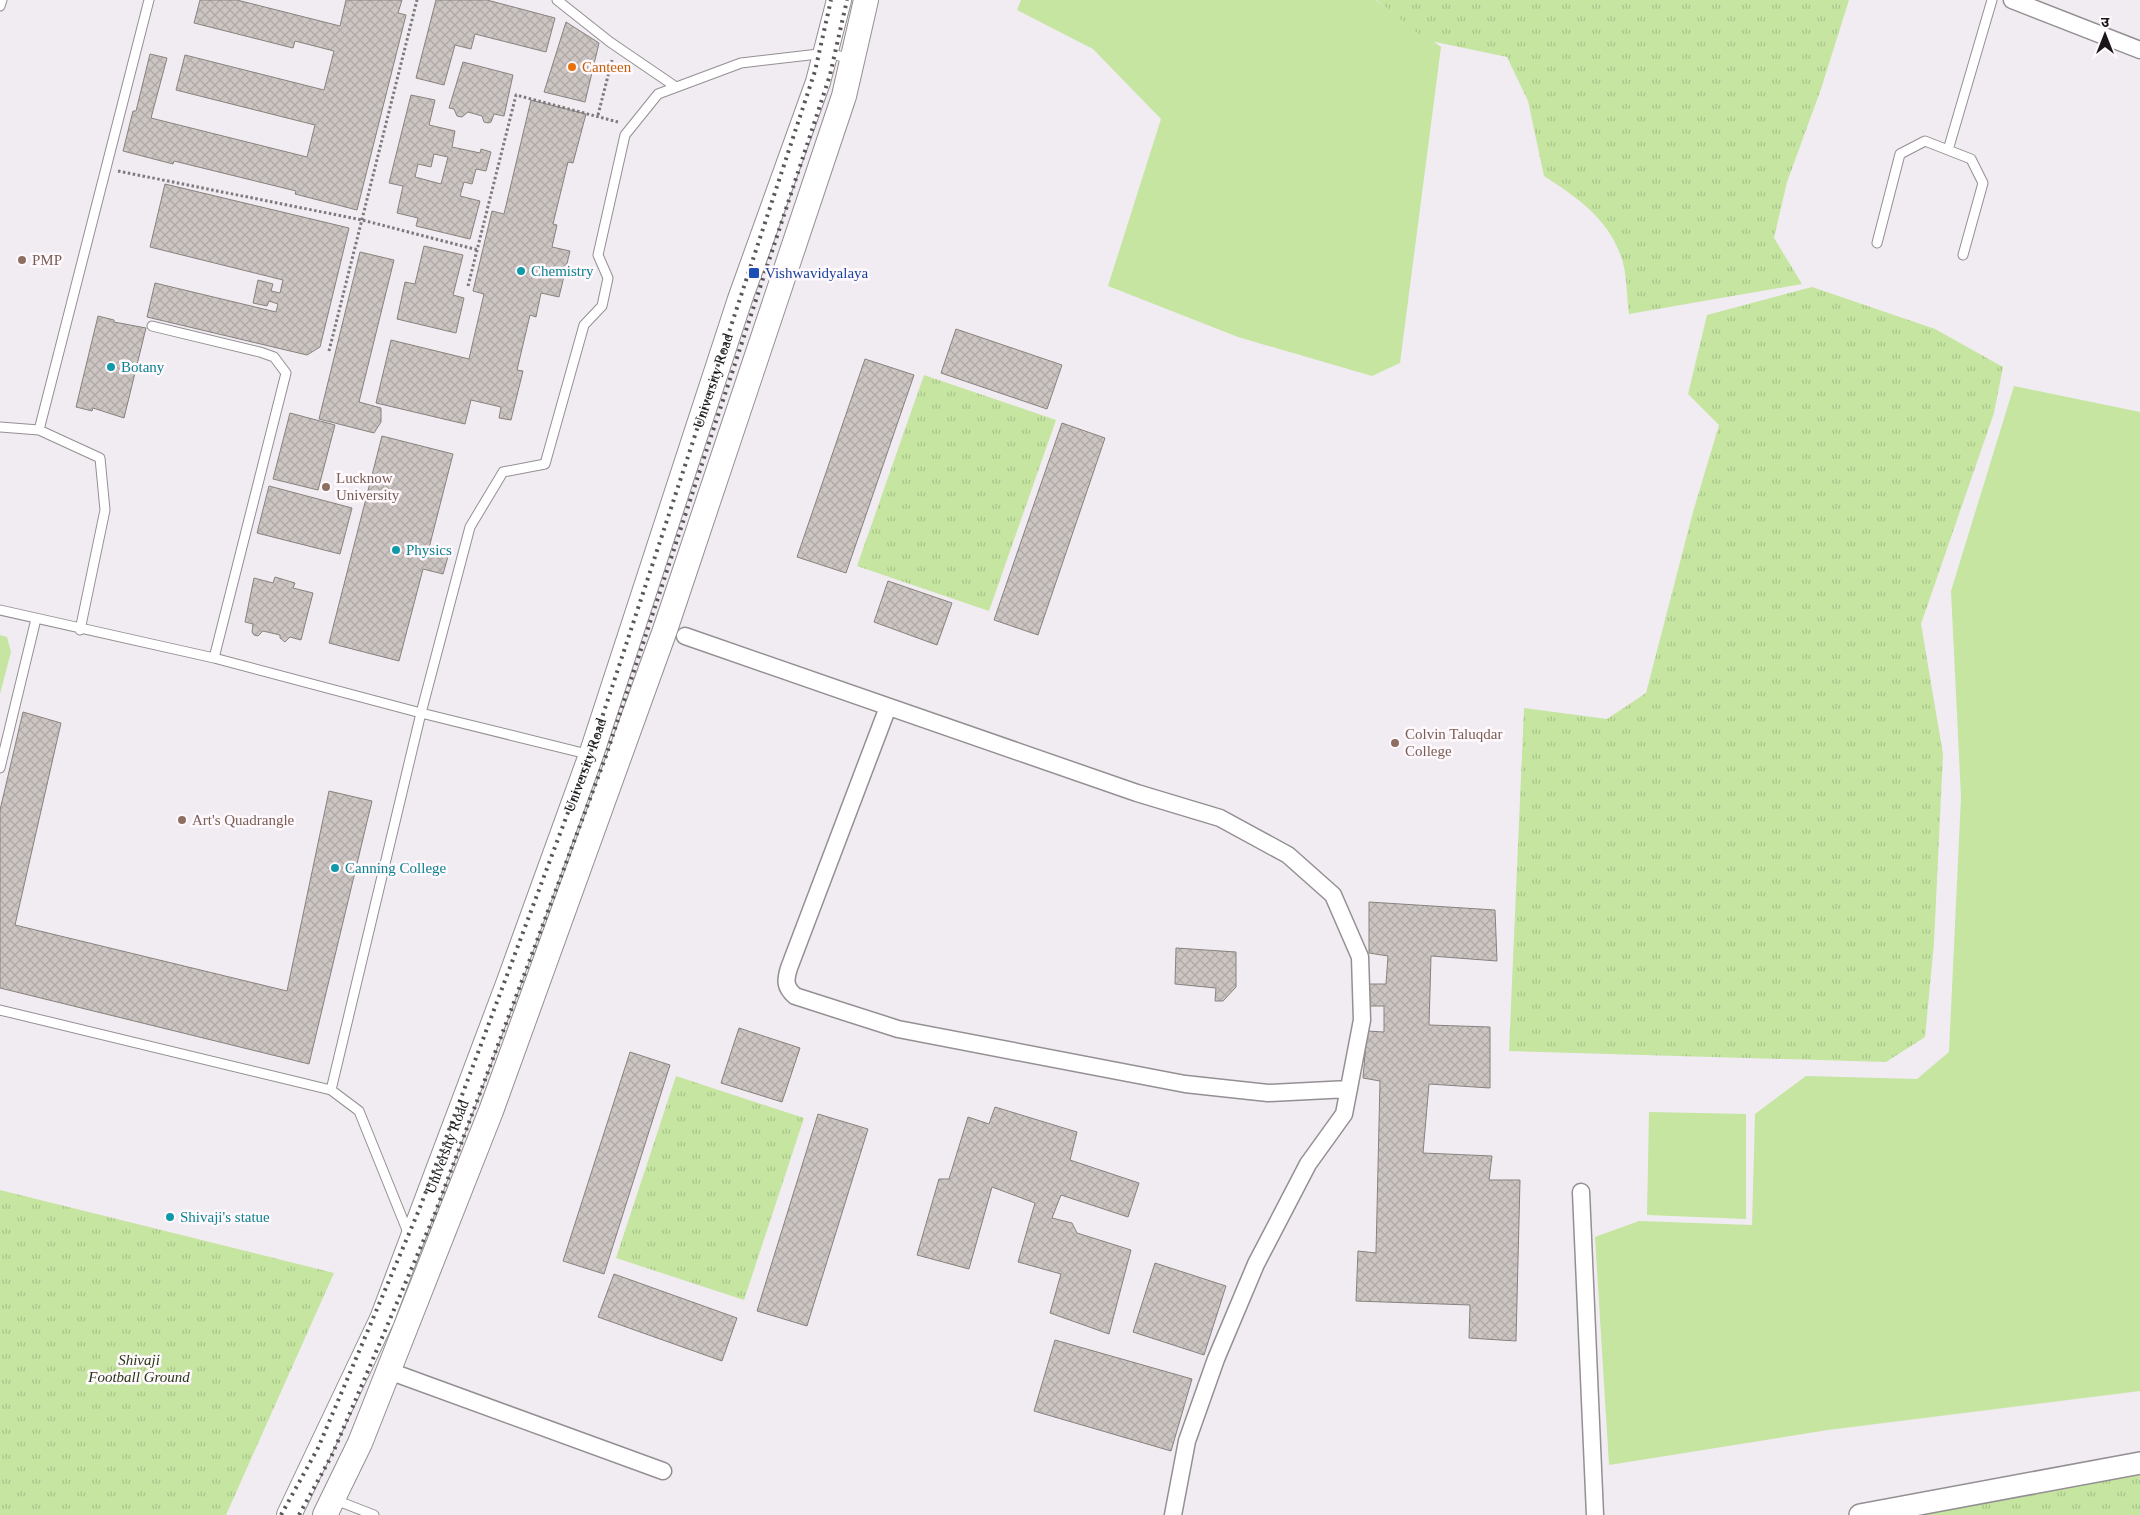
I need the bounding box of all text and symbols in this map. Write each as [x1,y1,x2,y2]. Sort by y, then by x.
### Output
north arrow [2080,10,2130,60]
text: उ [2101,15,2110,30]
place label: Canteen [582,59,632,75]
marker: Canteen [566,61,578,73]
place label: PMP [32,252,62,268]
marker: PMP [16,254,28,266]
place label: Chemistry [531,263,594,279]
marker: Chemistry [515,265,527,277]
place label: Vishwavidyalaya [765,265,869,281]
marker: Vishwavidyalaya [747,266,761,280]
street label: University Road [690,331,736,430]
place label: Botany [121,359,165,375]
marker: Botany [105,361,117,373]
place label: Lucknow University [336,470,400,503]
marker: Lucknow University [320,481,332,493]
place label: Physics [406,542,452,558]
marker: Physics [390,544,402,556]
street label: University Road [561,716,609,814]
place label: Colvin Taluqdar College [1405,726,1502,759]
marker: Colvin Taluqdar College [1389,737,1401,749]
place label: Art's Quadrangle [192,812,295,828]
marker: Art's Quadrangle [176,814,188,826]
place label: Canning College [345,860,447,876]
marker: Canning College [329,862,341,874]
street label: University Road [422,1097,472,1196]
place label: Shivaji's statue [180,1209,270,1225]
marker: Shivaji's statue [164,1211,176,1223]
park label: Shivaji Football Ground [87,1352,190,1385]

